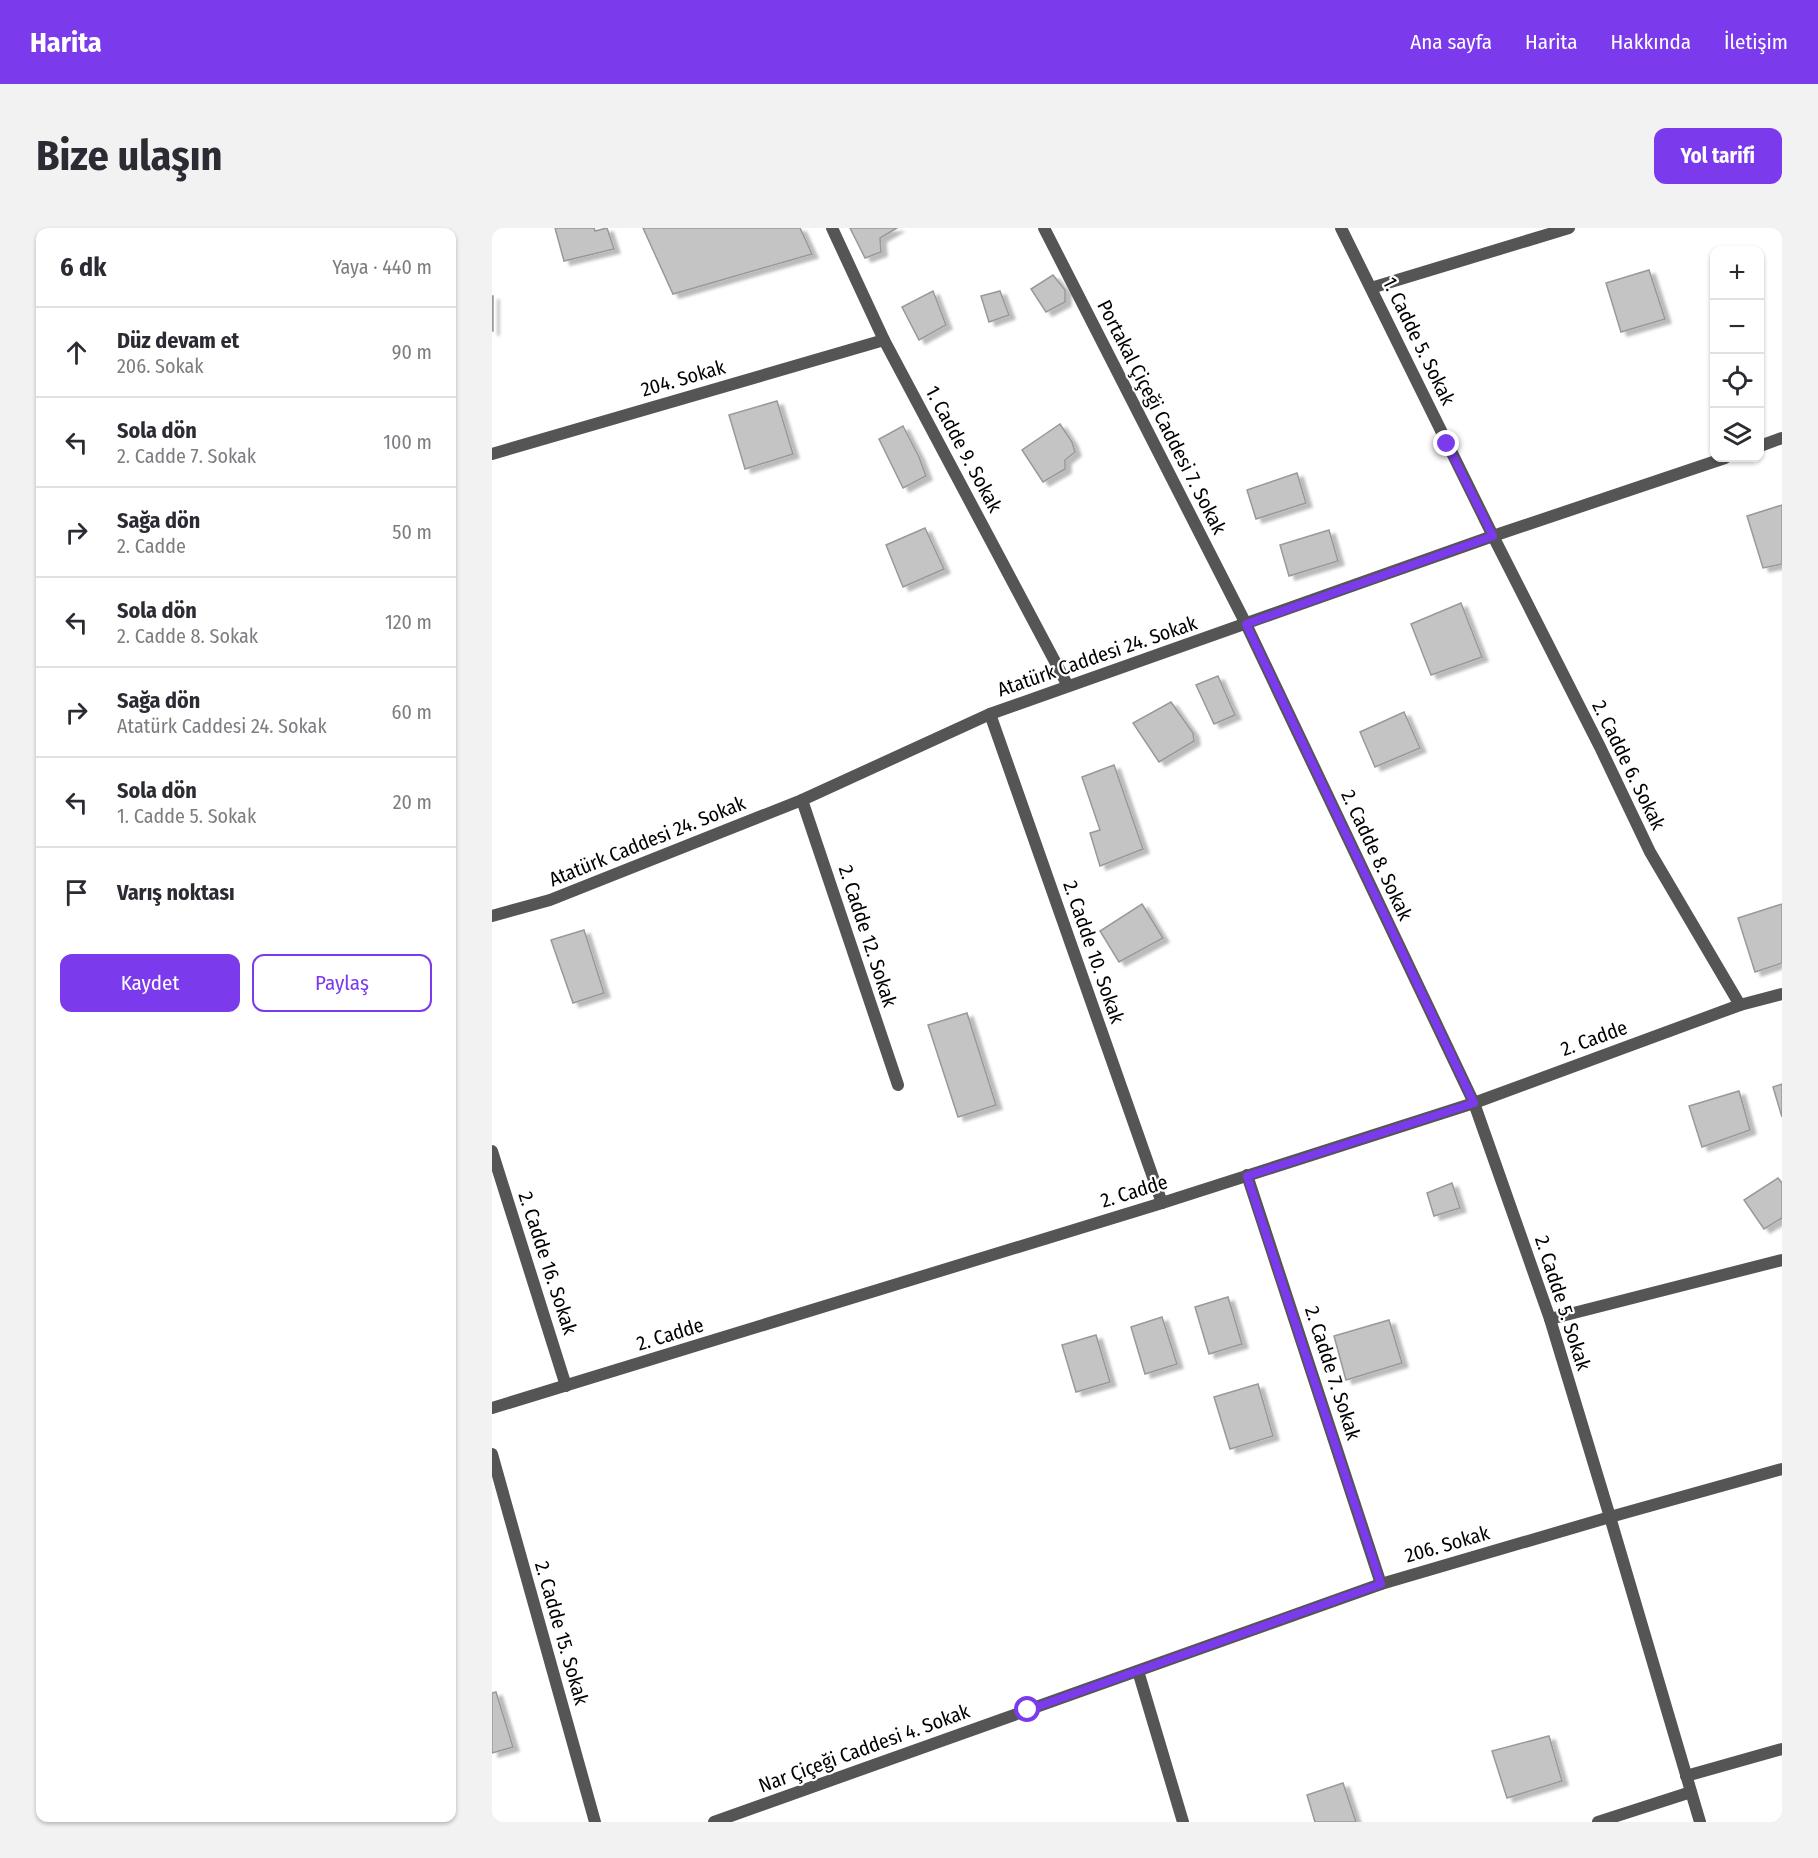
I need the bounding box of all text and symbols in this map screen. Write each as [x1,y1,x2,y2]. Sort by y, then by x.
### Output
text: Harita [30,26,102,59]
text: Ana sayfa [1410,29,1492,55]
text: Harita [1525,29,1578,55]
text: Hakkında [1611,29,1691,55]
text: İletişim [1724,29,1788,55]
button: Yol tarifi [1654,128,1782,184]
text: Bize ulaşın [36,131,223,181]
map controls [1710,246,1764,462]
button: + [1710,246,1764,300]
text: 6 dk [60,252,106,283]
text: Yaya · 440 m [332,255,432,279]
street label: 1. Cadde 5. Sokak [1378,273,1461,409]
street label: Portakal Çiçeği Caddesi 7. Sokak [1092,296,1232,539]
button: − [1710,300,1764,354]
text: Düz devam et [117,327,239,354]
icon: ahead [60,336,93,369]
text: 90 m [392,340,432,364]
text: 206. Sokak [117,354,204,378]
street label: 204. Sokak [638,354,729,401]
button: locate [1710,354,1764,408]
street label: 1. Cadde 9. Sokak [921,382,1008,517]
button: layers [1710,408,1764,462]
text: Sola dön [117,417,197,444]
icon: left [60,426,93,459]
text: 100 m [383,430,432,454]
route end [1433,430,1459,456]
text: 2. Cadde 7. Sokak [117,444,256,468]
text: Sağa dön [117,507,200,534]
icon: right [60,516,93,549]
text: 50 m [392,520,432,544]
text: 2. Cadde [117,534,186,558]
text: Sola dön [117,597,197,624]
icon: left [60,606,93,639]
text: 120 m [385,610,432,634]
street label: Atatürk Caddesi 24. Sokak [994,610,1201,701]
text: 2. Cadde 8. Sokak [117,624,258,648]
text: Sağa dön [117,687,200,714]
icon: right [60,696,93,729]
street label: 2. Cadde 6. Sokak [1587,696,1671,834]
text: 60 m [392,700,432,724]
text: Atatürk Caddesi 24. Sokak [117,714,327,738]
text: Sola dön [117,777,197,804]
icon: left [60,786,93,819]
street label: 2. Cadde 8. Sokak [1336,786,1418,925]
text: 20 m [393,790,432,814]
street label: Atatürk Caddesi 24. Sokak [545,790,749,891]
text: 1. Cadde 5. Sokak [117,804,256,828]
street label: 2. Cadde 12. Sokak [834,862,902,1011]
icon: arrive [60,876,93,909]
street label: 2. Cadde 10. Sokak [1058,878,1130,1027]
text: Varış noktası [117,879,235,906]
button: Kaydet [60,954,240,1012]
button: Paylaş [252,954,432,1012]
street label: 2. Cadde [1558,1015,1630,1061]
street label: 2. Cadde [1098,1169,1170,1213]
street label: 2. Cadde 16. Sokak [514,1189,583,1338]
street label: 2. Cadde 5. Sokak [1530,1233,1596,1374]
street label: 2. Cadde 7. Sokak [1300,1303,1366,1444]
street label: 2. Cadde [634,1312,706,1356]
street label: 206. Sokak [1402,1520,1493,1567]
street label: 2. Cadde 15. Sokak [530,1559,594,1708]
route start [1014,1696,1040,1722]
street label: Nar Çiçeği Caddesi 4. Sokak [755,1698,974,1798]

